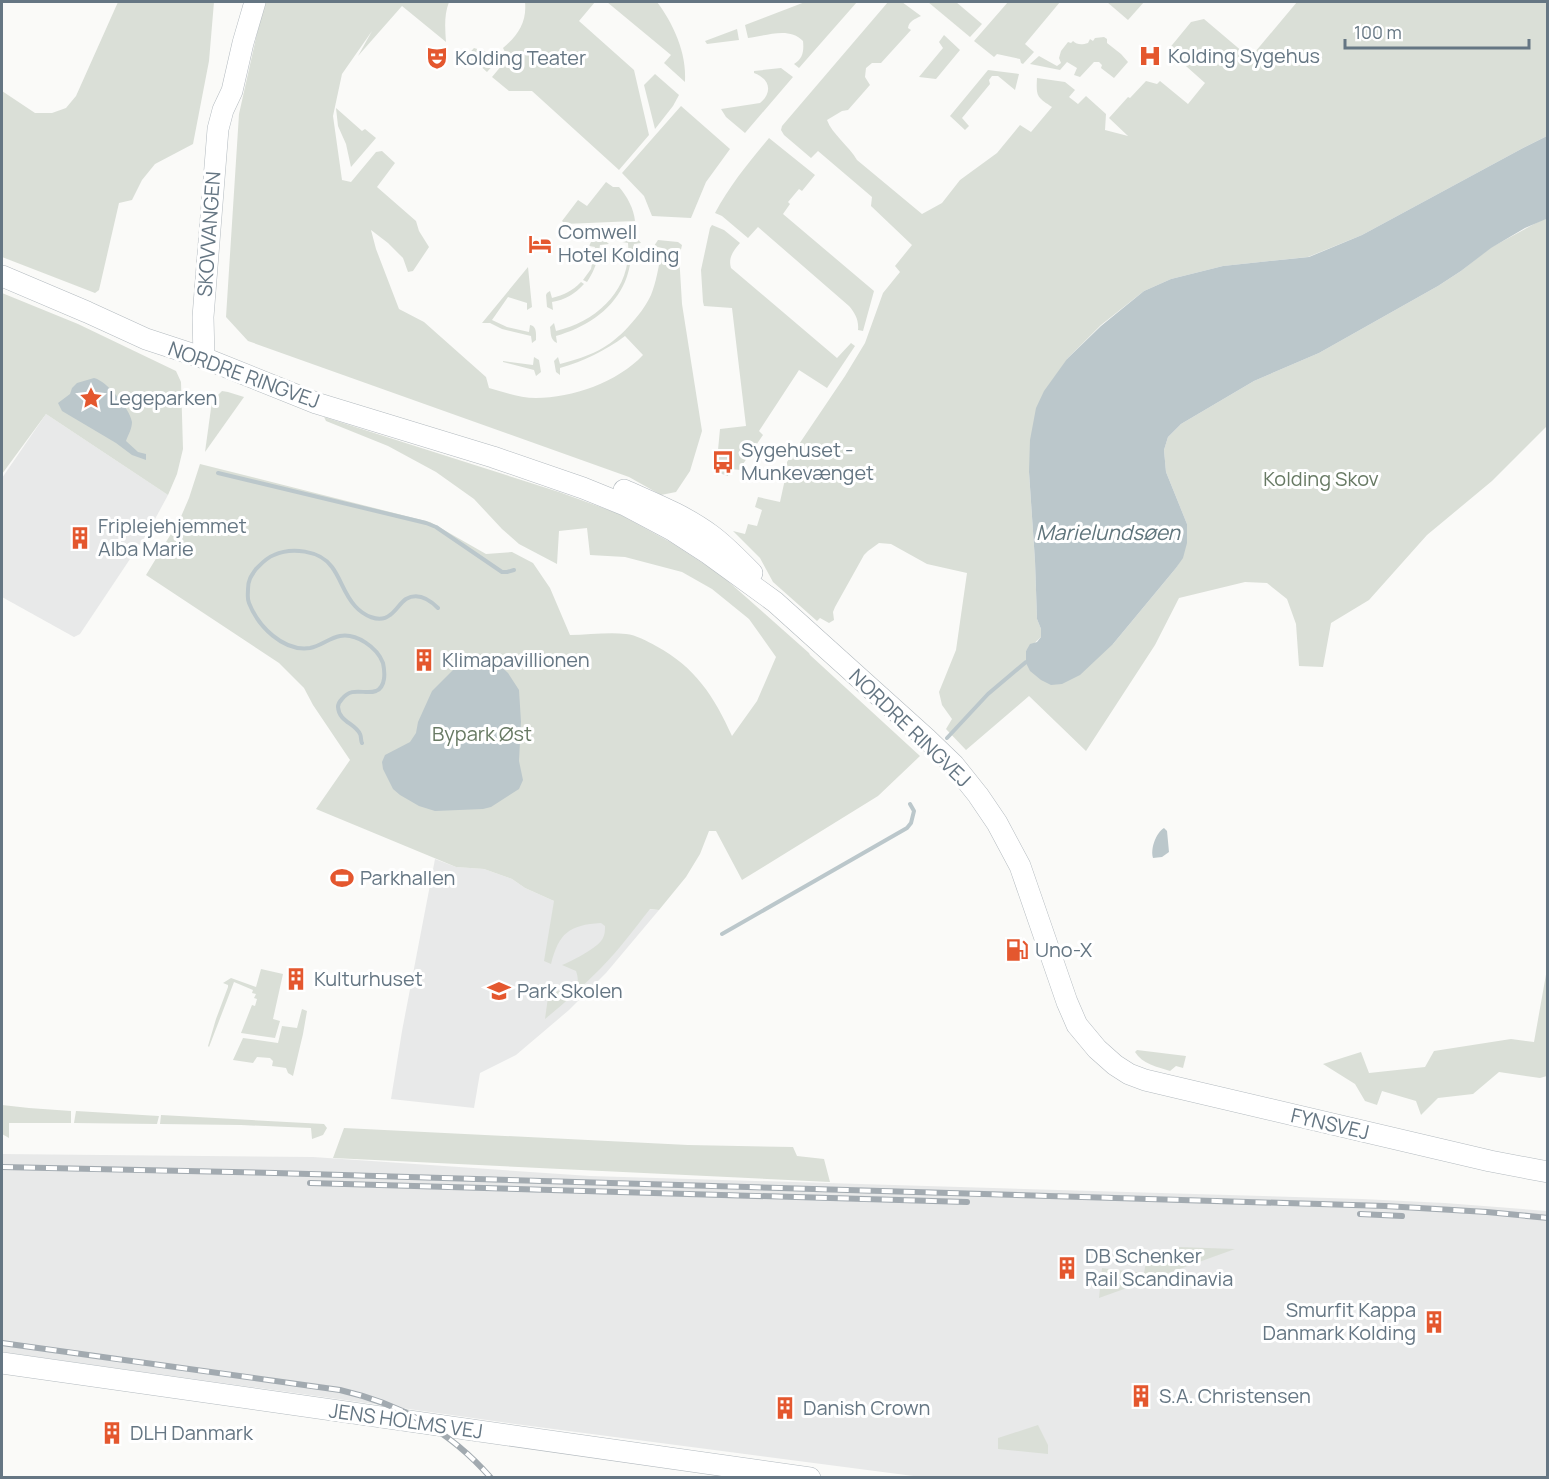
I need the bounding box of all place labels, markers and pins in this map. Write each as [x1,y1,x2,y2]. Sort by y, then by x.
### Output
place label: Kolding Sygehus [1168,42,1320,69]
hospital icon: Kolding Sygehus [1137,43,1163,69]
place label: Kolding Teater [455,44,586,71]
theatre icon: Kolding Teater [424,45,450,71]
place label: Comwell Hotel Kolding [558,218,679,268]
hotel icon: Comwell Hotel Kolding [527,231,553,257]
place label: Legeparken [109,384,217,411]
place icon: Legeparken [78,385,104,411]
place label: Sygehuset - Munkevænget [741,436,874,486]
bus stop icon: Sygehuset - Munkevænget [710,449,736,475]
place label: Friplejehjemmet Alba Marie [98,512,247,562]
building icon: Friplejehjemmet Alba Marie [67,525,93,551]
place label: Klimapavillionen [442,646,590,673]
building icon: Klimapavillionen [411,647,437,673]
place label: Parkhallen [360,864,455,891]
sports icon: Parkhallen [329,865,355,891]
place label: Uno-X [1035,936,1092,963]
fuel station icon: Uno-X [1004,937,1030,963]
place label: Kulturhuset [314,965,423,992]
building icon: Kulturhuset [283,966,309,992]
place label: Park Skolen [517,977,623,1004]
school or university icon: Park Skolen [486,978,512,1004]
place label: DB Schenker Rail Scandinavia [1085,1242,1233,1292]
building icon: DB Schenker Rail Scandinavia [1054,1255,1080,1281]
place label: Smurfit Kappa Danmark Kolding [1263,1296,1416,1346]
building icon: Smurfit Kappa Danmark Kolding [1421,1309,1447,1335]
place label: S.A. Christensen [1159,1382,1311,1409]
building icon: S.A. Christensen [1128,1383,1154,1409]
place label: Danish Crown [803,1394,930,1421]
building icon: Danish Crown [772,1395,798,1421]
place label: DLH Danmark [130,1419,254,1446]
building icon: DLH Danmark [99,1420,125,1446]

